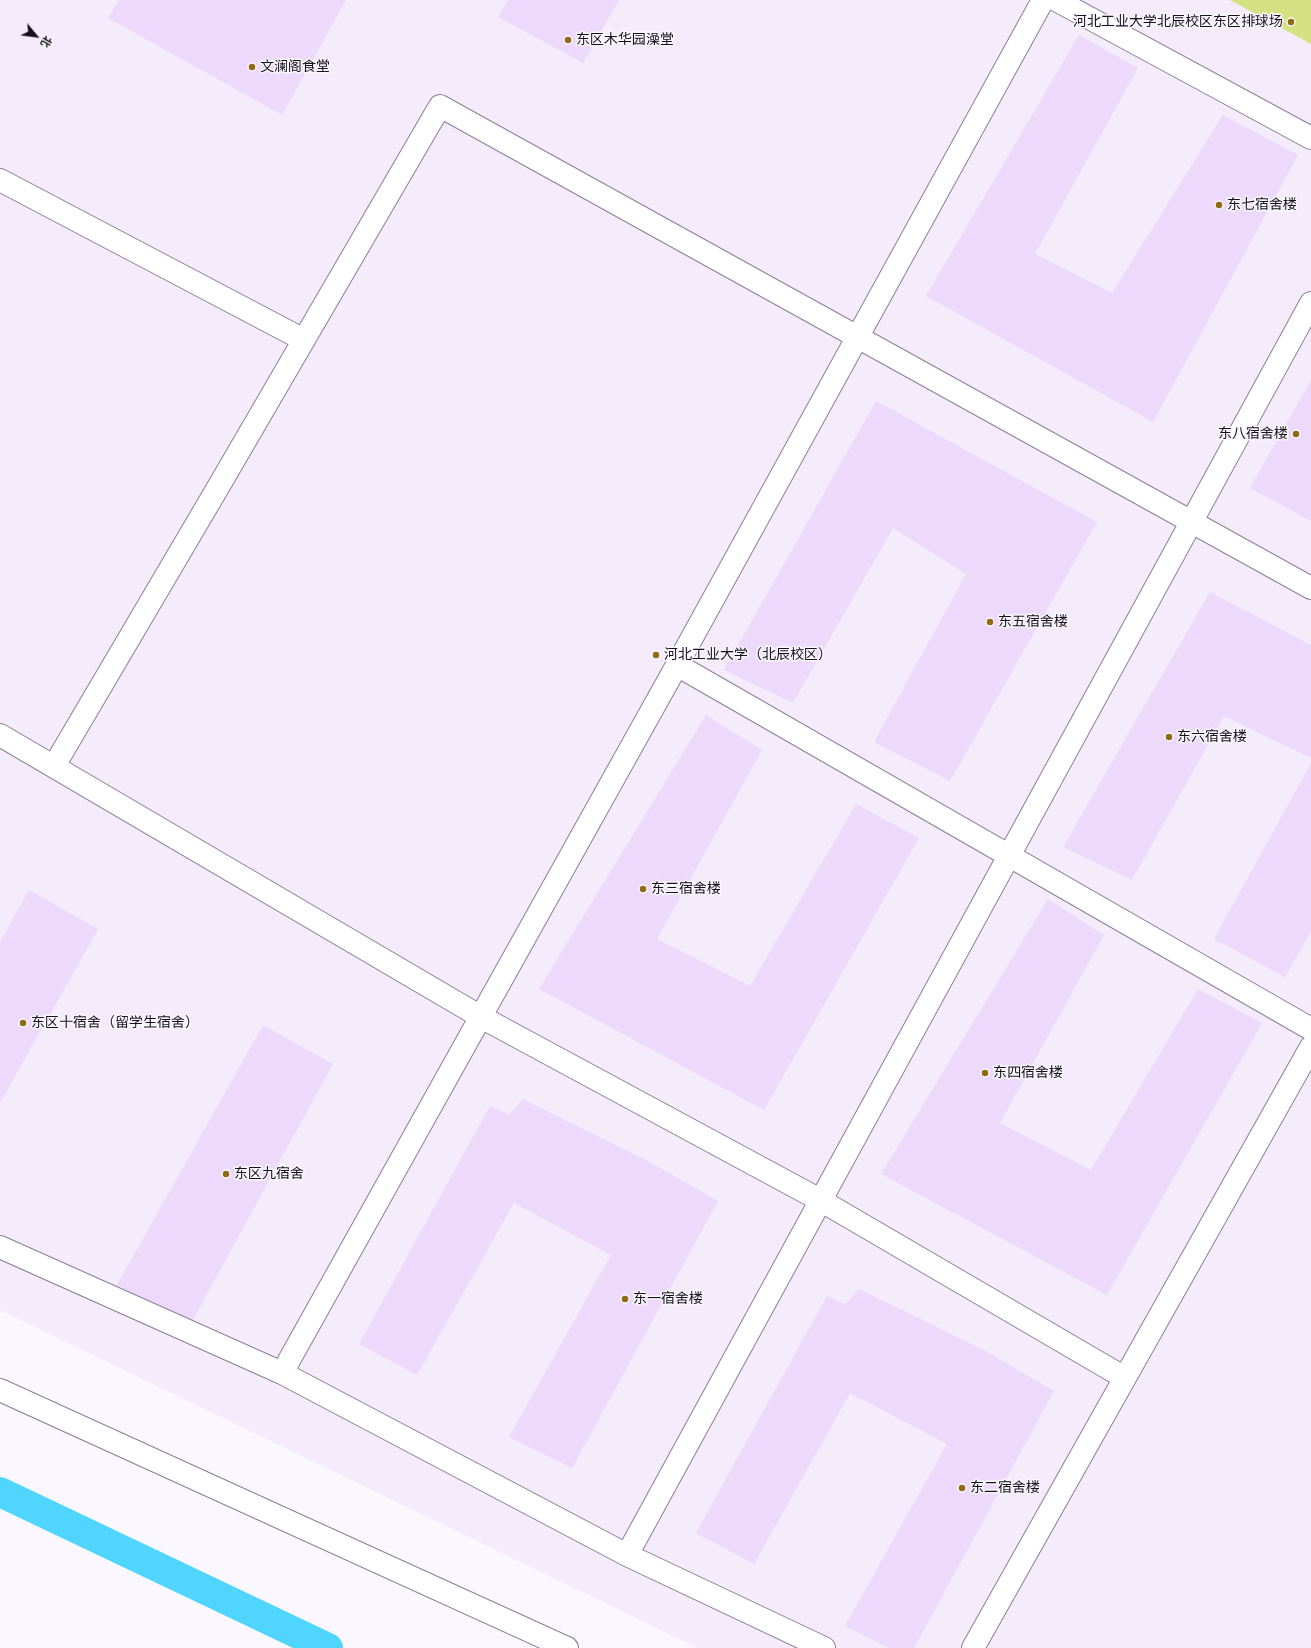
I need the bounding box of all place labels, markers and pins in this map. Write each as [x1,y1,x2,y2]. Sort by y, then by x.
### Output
place label: 河北工业大学北辰校区东区排球场 [1073,14,1283,30]
marker: 河北工业大学北辰校区东区排球场 [1286,17,1296,27]
place label: 东区木华园澡堂 [576,32,674,48]
marker: 东区木华园澡堂 [563,35,573,45]
place label: 文澜阁食堂 [260,59,330,75]
marker: 文澜阁食堂 [247,62,257,72]
place label: 东七宿舍楼 [1227,197,1297,213]
marker: 东七宿舍楼 [1214,200,1224,210]
place label: 东八宿舍楼 [1218,426,1288,442]
marker: 东八宿舍楼 [1291,429,1301,439]
place label: 东五宿舍楼 [998,614,1068,630]
marker: 东五宿舍楼 [985,617,995,627]
place label: 河北工业大学（北辰校区） [664,647,832,663]
marker: 河北工业大学（北辰校区） [651,650,661,660]
place label: 东六宿舍楼 [1177,729,1247,745]
marker: 东六宿舍楼 [1164,732,1174,742]
place label: 东三宿舍楼 [651,881,721,897]
marker: 东三宿舍楼 [638,884,648,894]
place label: 东区十宿舍（留学生宿舍） [31,1015,199,1031]
marker: 东区十宿舍（留学生宿舍） [18,1018,28,1028]
place label: 东四宿舍楼 [993,1065,1063,1081]
marker: 东四宿舍楼 [980,1068,990,1078]
place label: 东区九宿舍 [234,1166,304,1182]
marker: 东区九宿舍 [221,1169,231,1179]
place label: 东一宿舍楼 [633,1291,703,1307]
marker: 东一宿舍楼 [620,1294,630,1304]
place label: 东二宿舍楼 [970,1480,1040,1496]
marker: 东二宿舍楼 [957,1483,967,1493]

